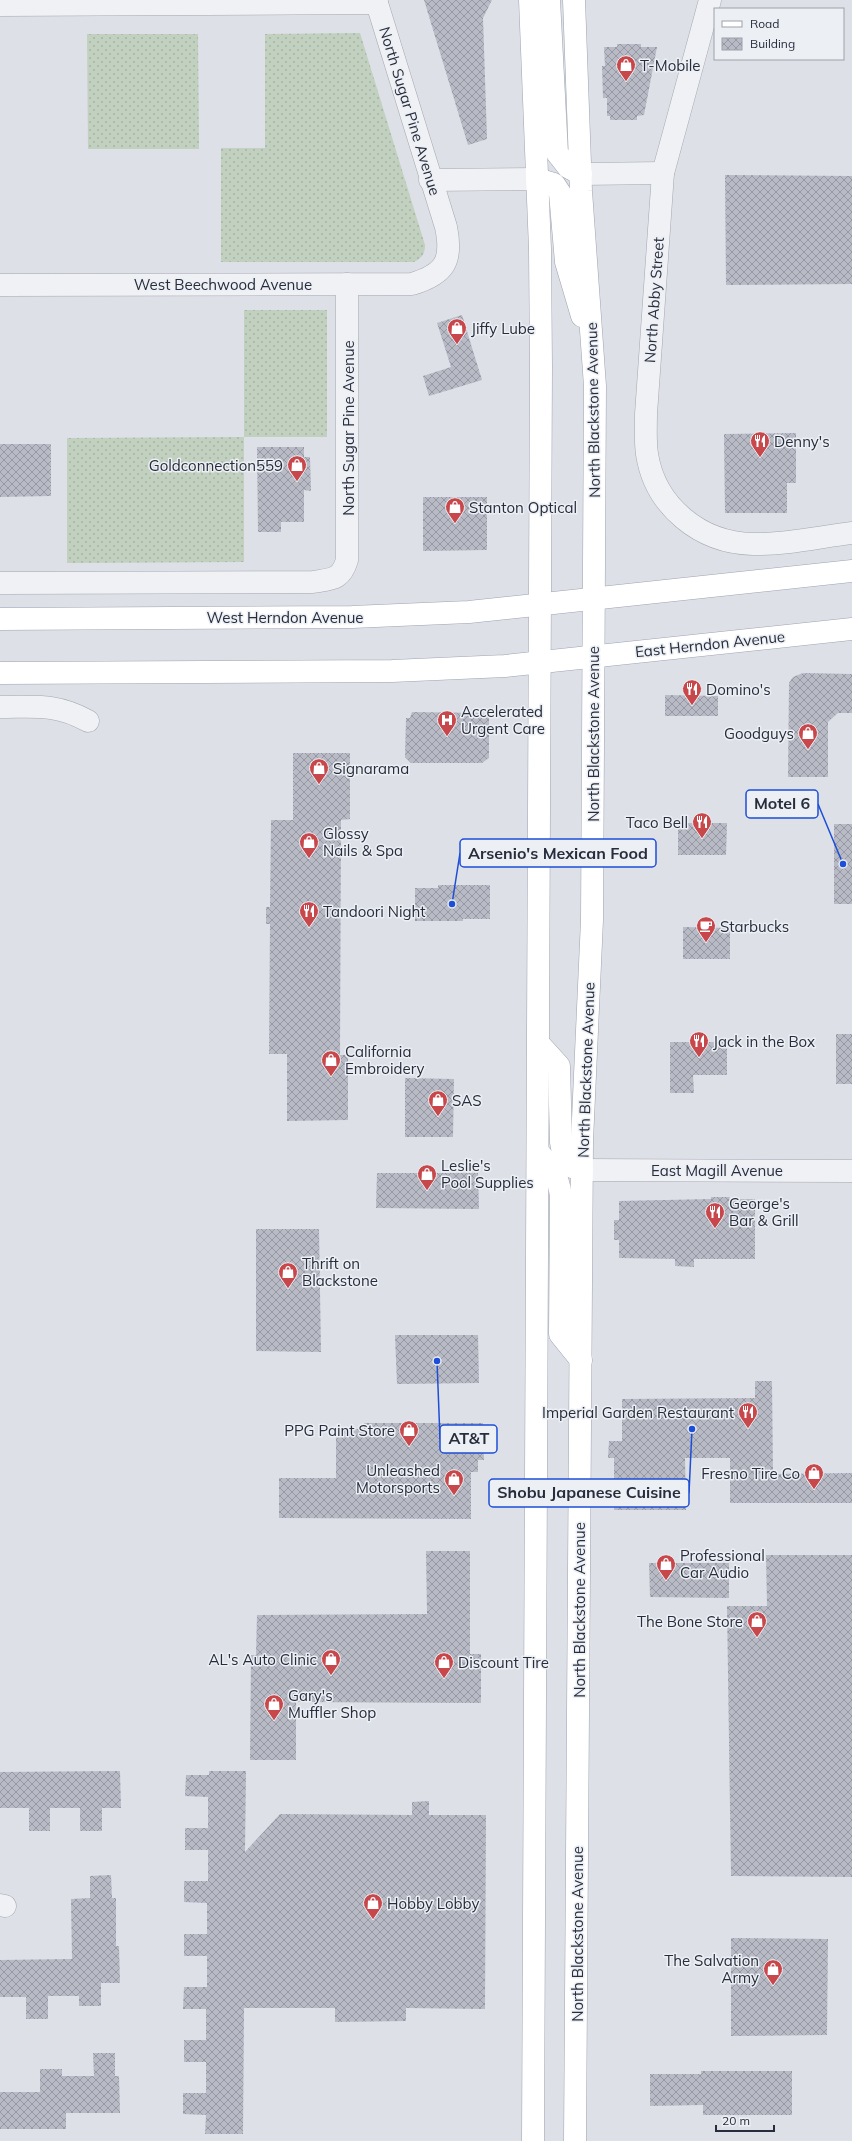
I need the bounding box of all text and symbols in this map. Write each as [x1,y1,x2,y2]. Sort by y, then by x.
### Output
legend [714,8,844,60]
text: Road [750,16,779,31]
street label: North Sugar Pine Avenue [375,24,445,198]
text: Building [750,36,795,51]
shop icon: T-Mobile [615,54,637,82]
place label: T-Mobile [640,56,701,75]
street label: North Abby Street [640,237,668,363]
street label: West Beechwood Avenue [134,275,312,294]
shop icon: Jiffy Lube [446,317,468,345]
place label: Jiffy Lube [471,319,535,338]
street label: North Blackstone Avenue [582,322,604,498]
street label: North Sugar Pine Avenue [339,340,358,516]
restaurant icon: Denny's [749,430,771,458]
place label: Denny's [774,432,830,451]
shop icon: Goldconnection559 [286,454,308,482]
place label: Goldconnection559 [149,456,283,475]
shop icon: Stanton Optical [444,496,466,524]
place label: Stanton Optical [469,498,577,517]
street label: West Herndon Avenue [207,608,363,627]
street label: East Herndon Avenue [634,627,786,661]
street label: North Blackstone Avenue [584,646,603,822]
restaurant icon: Domino's [681,678,703,706]
place label: Domino's [706,680,771,699]
place label: Accelerated Urgent Care [461,702,545,738]
hospital icon: Accelerated Urgent Care [436,709,458,737]
shop icon: Goodguys [797,722,819,750]
place label: Goodguys [724,724,794,743]
shop icon: Signarama [308,757,330,785]
place label: Signarama [333,759,409,778]
callout: Motel 6 [746,790,818,818]
text: Motel 6 [754,793,811,813]
restaurant icon: Taco Bell [691,811,713,839]
place label: Taco Bell [626,813,688,832]
place label: Glossy Nails & Spa [323,824,403,860]
shop icon: Glossy Nails & Spa [298,831,320,859]
callout: Arsenio's Mexican Food [460,839,656,867]
text: Arsenio's Mexican Food [468,843,648,863]
restaurant icon: Tandoori Night [298,900,320,928]
place label: Tandoori Night [323,902,426,921]
cafe icon: Starbucks [695,915,717,943]
place label: Starbucks [720,917,789,936]
street label: North Blackstone Avenue [573,982,599,1158]
restaurant icon: Jack in the Box [688,1030,710,1058]
place label: Jack in the Box [713,1032,815,1051]
place label: California Embroidery [345,1042,425,1078]
shop icon: California Embroidery [320,1049,342,1077]
shop icon: SAS [427,1089,449,1117]
place label: SAS [452,1091,482,1110]
place label: Leslie's Pool Supplies [441,1156,534,1192]
street label: East Magill Avenue [651,1161,783,1180]
shop icon: Leslie's Pool Supplies [416,1163,438,1191]
place label: George's Bar & Grill [729,1194,799,1230]
restaurant icon: George's Bar & Grill [704,1201,726,1229]
place label: Thrift on Blackstone [302,1254,378,1290]
shop icon: Thrift on Blackstone [277,1261,299,1289]
restaurant icon: Imperial Garden Restaurant [737,1401,759,1429]
place label: Imperial Garden Restaurant [542,1403,734,1422]
shop icon: PPG Paint Store [398,1419,420,1447]
place label: PPG Paint Store [284,1421,395,1440]
callout: AT&T [440,1425,497,1453]
text: AT&T [449,1428,489,1448]
place label: Unleashed Motorsports [356,1461,440,1497]
shop icon: Fresno Tire Co [803,1462,825,1490]
place label: Fresno Tire Co [701,1464,800,1483]
shop icon: Unleashed Motorsports [443,1468,465,1496]
callout: Shobu Japanese Cuisine [489,1479,689,1507]
text: Shobu Japanese Cuisine [497,1482,681,1502]
street label: North Blackstone Avenue [570,1522,589,1698]
place label: Professional Car Audio [680,1546,765,1582]
shop icon: Professional Car Audio [655,1553,677,1581]
shop icon: The Bone Store [746,1610,768,1638]
place label: The Bone Store [637,1612,743,1631]
shop icon: AL's Auto Clinic [320,1648,342,1676]
place label: AL's Auto Clinic [209,1650,317,1669]
shop icon: Discount Tire [433,1651,455,1679]
place label: Discount Tire [458,1653,549,1672]
place label: Gary's Muffler Shop [288,1686,376,1722]
shop icon: Gary's Muffler Shop [263,1693,285,1721]
street label: North Blackstone Avenue [568,1846,587,2022]
shop icon: Hobby Lobby [362,1892,384,1920]
place label: Hobby Lobby [387,1894,479,1913]
place label: The Salvation Army [664,1951,759,1987]
shop icon: The Salvation Army [762,1958,784,1986]
scale bar [716,2107,774,2133]
text: 20 m [722,2113,750,2128]

